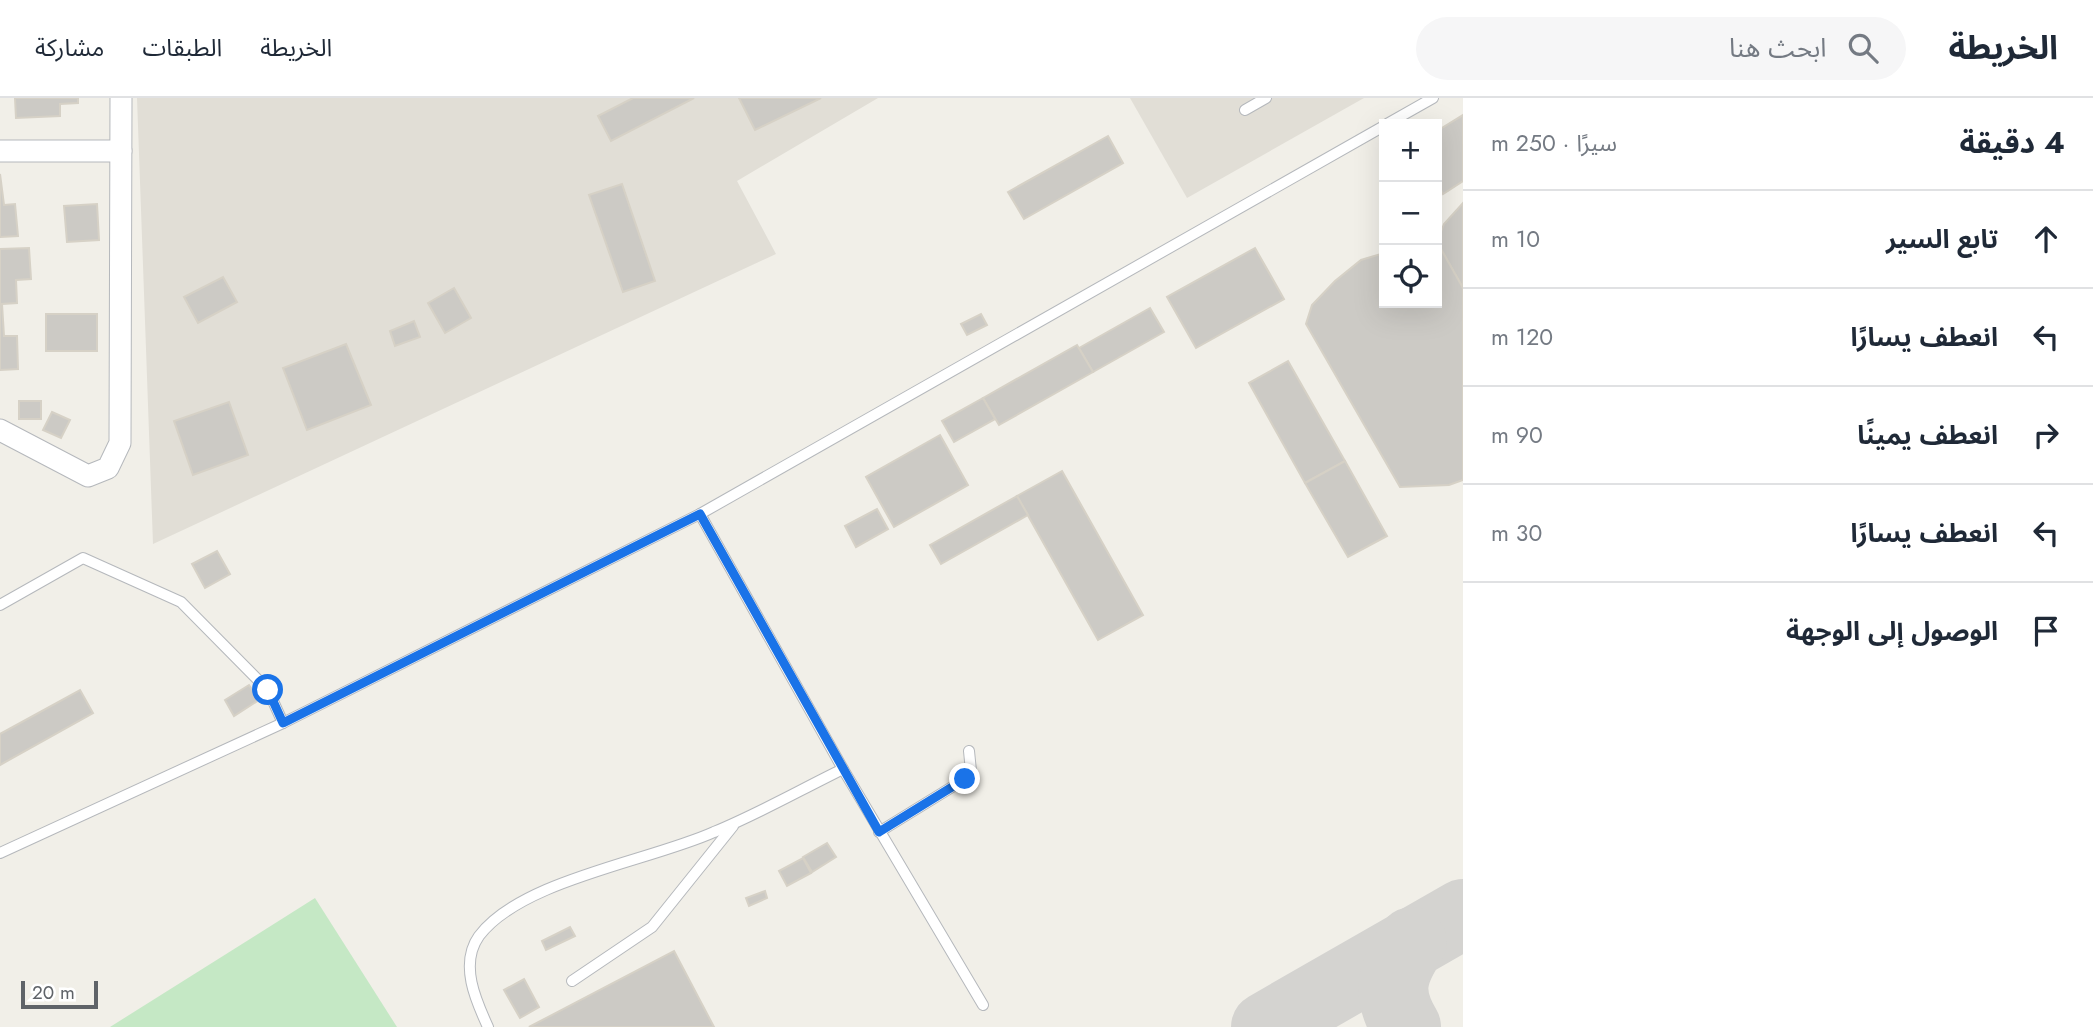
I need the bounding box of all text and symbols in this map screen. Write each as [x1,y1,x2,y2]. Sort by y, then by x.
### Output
search box [1416,17,1906,80]
text: الخريطة [1948,24,2058,71]
text: ابحث هنا [1729,29,1826,67]
icon: search [1844,29,1882,67]
text: مشاركة [35,30,104,65]
text: الطبقات [142,30,222,65]
text: الخريطة [260,30,332,65]
map controls [1379,119,1442,308]
button: + [1379,119,1442,182]
text: 4 دقيقة [1960,121,2065,164]
text: سيرًا · 250 m [1491,126,1617,160]
button: − [1379,182,1442,245]
text: تابع السير [1886,220,1998,258]
icon: ahead [2027,220,2065,258]
text: 10 m [1491,222,1540,256]
button: locate [1379,245,1442,308]
text: انعطف يسارًا [1851,318,1998,356]
icon: left [2027,318,2065,356]
text: 120 m [1491,320,1553,354]
text: انعطف يمينًا [1857,416,1998,454]
icon: right [2027,416,2065,454]
text: 90 m [1491,418,1543,452]
text: انعطف يسارًا [1851,514,1998,552]
icon: left [2027,514,2065,552]
text: 30 m [1491,516,1542,550]
text: الوصول إلى الوجهة [1786,612,1998,650]
icon: arrive [2027,612,2065,650]
route start [252,674,283,705]
route end [949,763,980,794]
scale bar [21,978,98,1010]
text: 20 m [32,979,75,1006]

